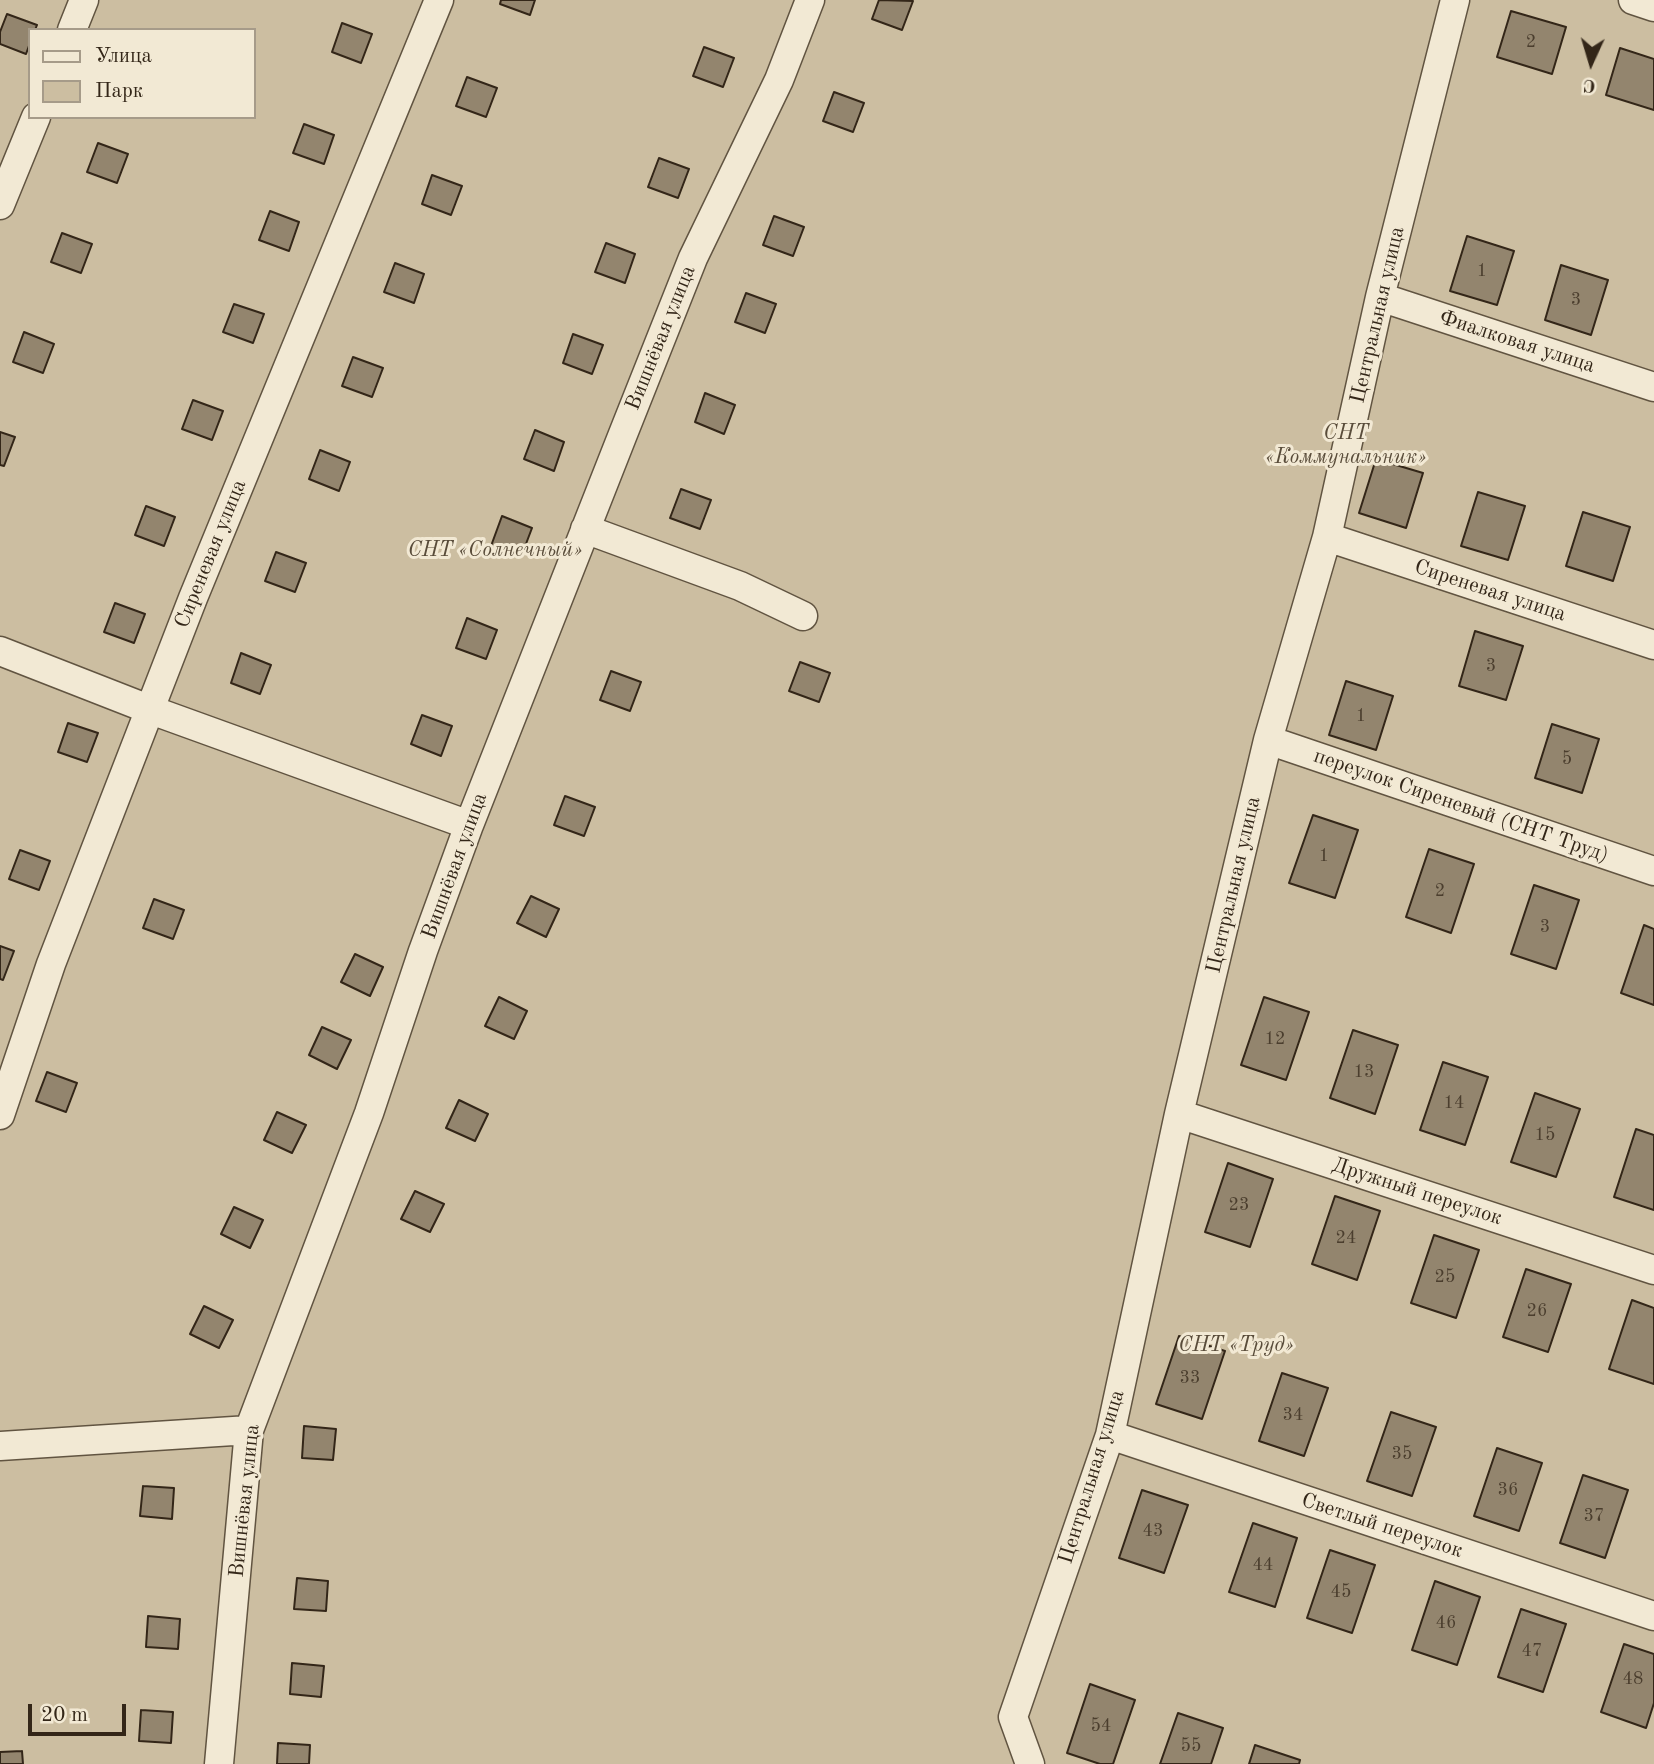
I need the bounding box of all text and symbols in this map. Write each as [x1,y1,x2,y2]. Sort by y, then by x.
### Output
legend [28,28,256,119]
north arrow [1556,28,1626,98]
house number: 2 [1526,31,1536,53]
text: Улица [95,46,152,67]
text: С [1583,75,1596,94]
text: Парк [95,81,143,102]
street label: Центральная улица [1345,224,1411,406]
house number: 1 [1477,260,1487,282]
street label: Вишнёвая улица [620,262,702,414]
house number: 3 [1571,289,1581,311]
street label: Фиалковая улица [1436,305,1598,379]
park label: СНТ «Коммунальник» [1266,420,1426,470]
street label: Сиреневая улица [170,476,252,632]
park label: СНТ «Солнечный» [408,537,582,563]
street label: Сиреневая улица [1411,555,1569,627]
house number: 3 [1486,655,1496,677]
house number: 1 [1356,705,1366,727]
street label: переулок Сиреневый (СНТ Труд) [1310,744,1612,868]
house number: 5 [1562,748,1572,770]
street label: Вишнёвая улица [417,789,493,943]
street label: Центральная улица [1201,794,1267,976]
house number: 1 [1319,845,1329,867]
house number: 2 [1435,880,1445,902]
house number: 3 [1540,916,1550,938]
house number: 12 [1265,1028,1285,1050]
house number: 13 [1354,1061,1374,1083]
house number: 14 [1444,1092,1464,1114]
house number: 15 [1535,1124,1555,1146]
street label: Дружный переулок [1329,1153,1505,1231]
house number: 23 [1229,1194,1249,1216]
house number: 24 [1336,1227,1356,1249]
house number: 25 [1435,1266,1455,1288]
house number: 26 [1527,1300,1547,1322]
park label: СНТ «Труд» [1178,1332,1294,1358]
house number: 33 [1180,1367,1200,1389]
street label: Центральная улица [1054,1387,1130,1567]
house number: 34 [1283,1404,1303,1426]
street label: Вишнёвая улица [224,1423,266,1579]
house number: 35 [1392,1443,1412,1465]
house number: 36 [1498,1479,1518,1501]
street label: Светлый переулок [1298,1488,1466,1564]
house number: 37 [1584,1505,1604,1527]
house number: 43 [1143,1520,1163,1542]
house number: 44 [1253,1554,1273,1576]
house number: 45 [1331,1581,1351,1603]
house number: 46 [1436,1612,1456,1634]
house number: 47 [1522,1640,1542,1662]
house number: 48 [1623,1668,1643,1690]
scale bar [32,1690,130,1734]
text: 20 m [41,1705,88,1726]
house number: 54 [1091,1715,1111,1737]
house number: 55 [1181,1735,1201,1757]

